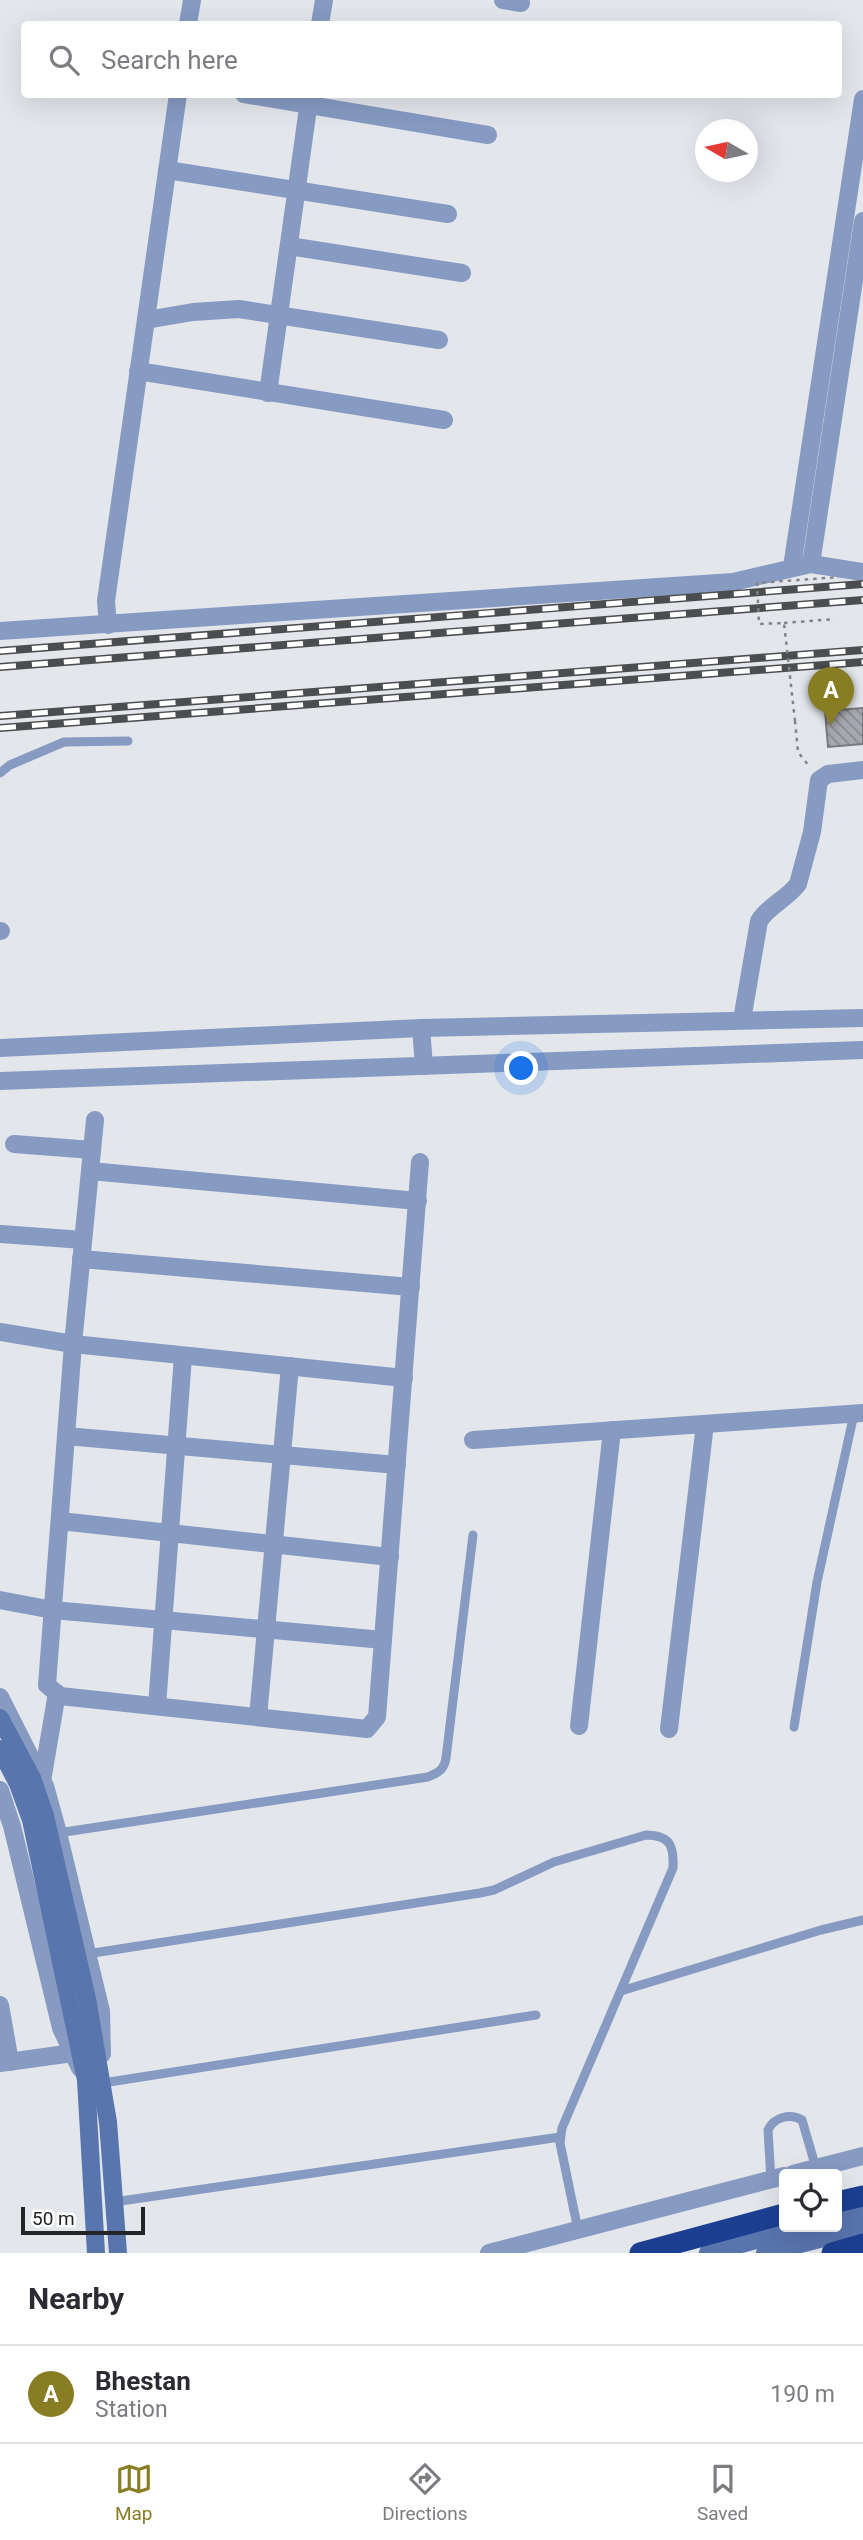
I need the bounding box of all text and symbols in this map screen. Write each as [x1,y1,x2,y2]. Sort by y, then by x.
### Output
search box [21,21,842,98]
icon: search [45,41,83,79]
text: Search here [101,45,238,75]
north arrow [695,119,758,182]
pin: A [808,667,854,725]
your location [504,1051,538,1085]
map controls [779,2169,842,2232]
button: locate [779,2169,842,2232]
scale bar [21,2204,145,2236]
text: 50 m [32,2207,75,2230]
text: Nearby [28,2281,124,2316]
text: Bhestan [95,2366,191,2396]
text: A [43,2381,59,2408]
text: 190 m [770,2381,835,2408]
text: Station [95,2396,168,2423]
tab: Map [115,2460,153,2525]
tab: Directions [382,2460,467,2525]
tab: Saved [697,2460,748,2525]

